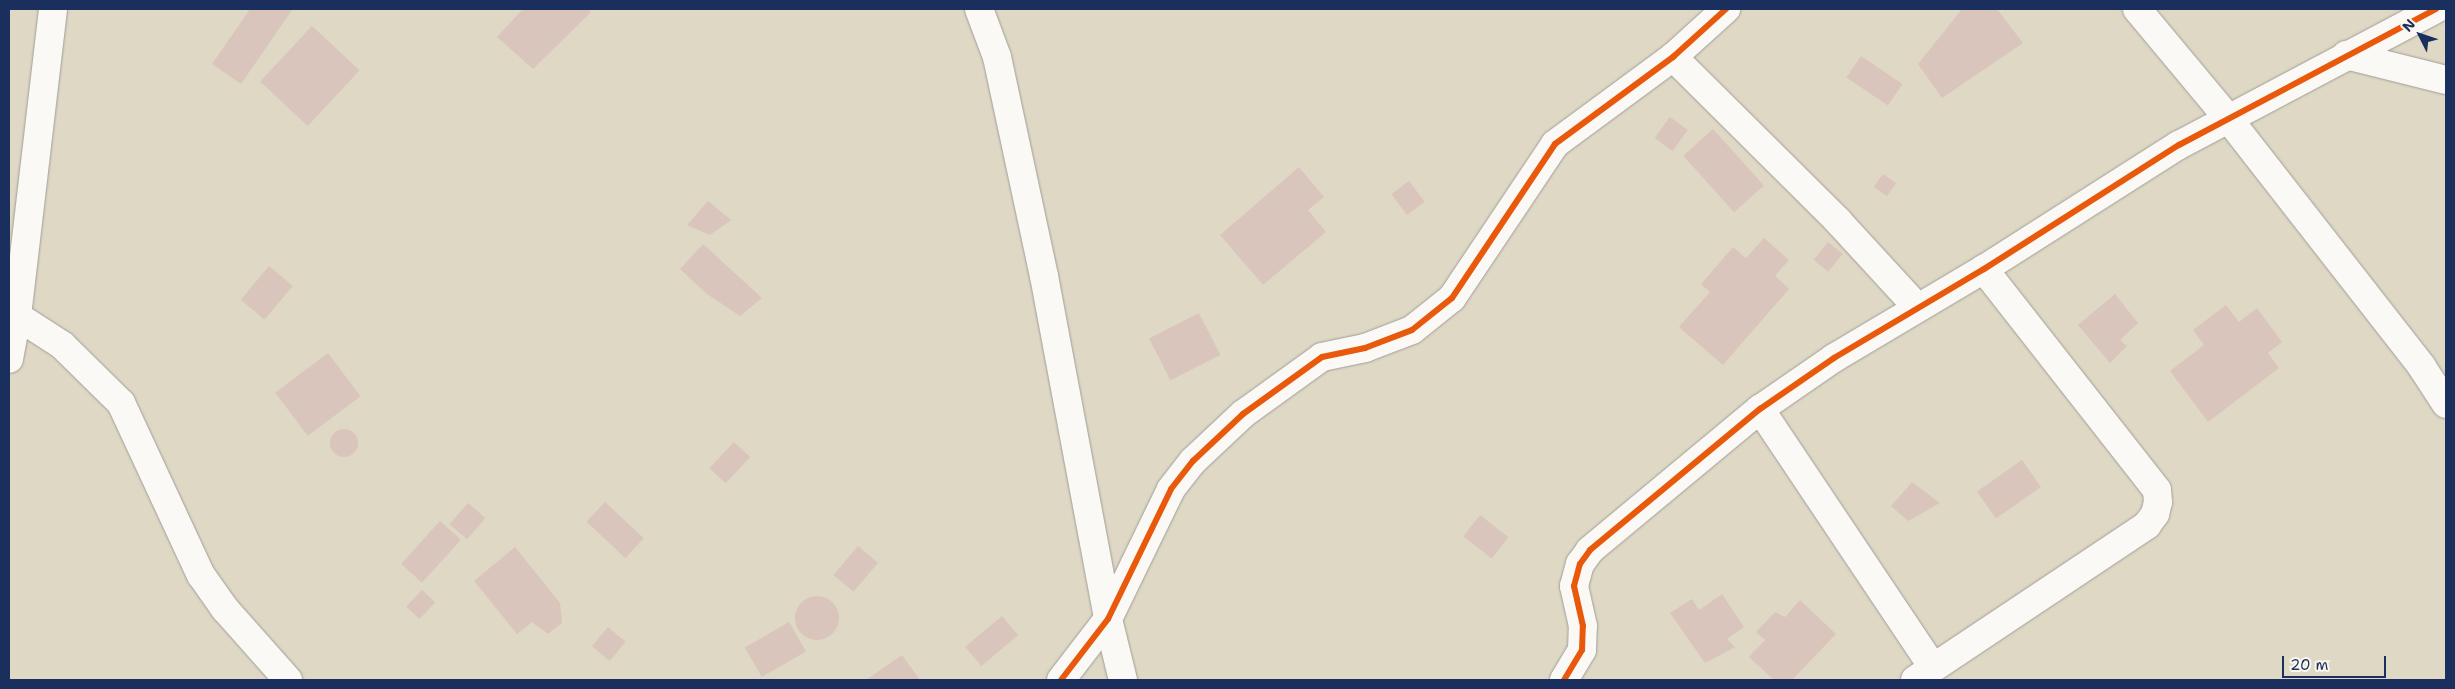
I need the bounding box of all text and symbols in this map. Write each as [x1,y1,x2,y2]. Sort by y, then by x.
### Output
north arrow [2395,10,2445,60]
text: N [2398,15,2419,35]
scale bar [2285,646,2389,678]
text: 20 m [2290,655,2329,675]

